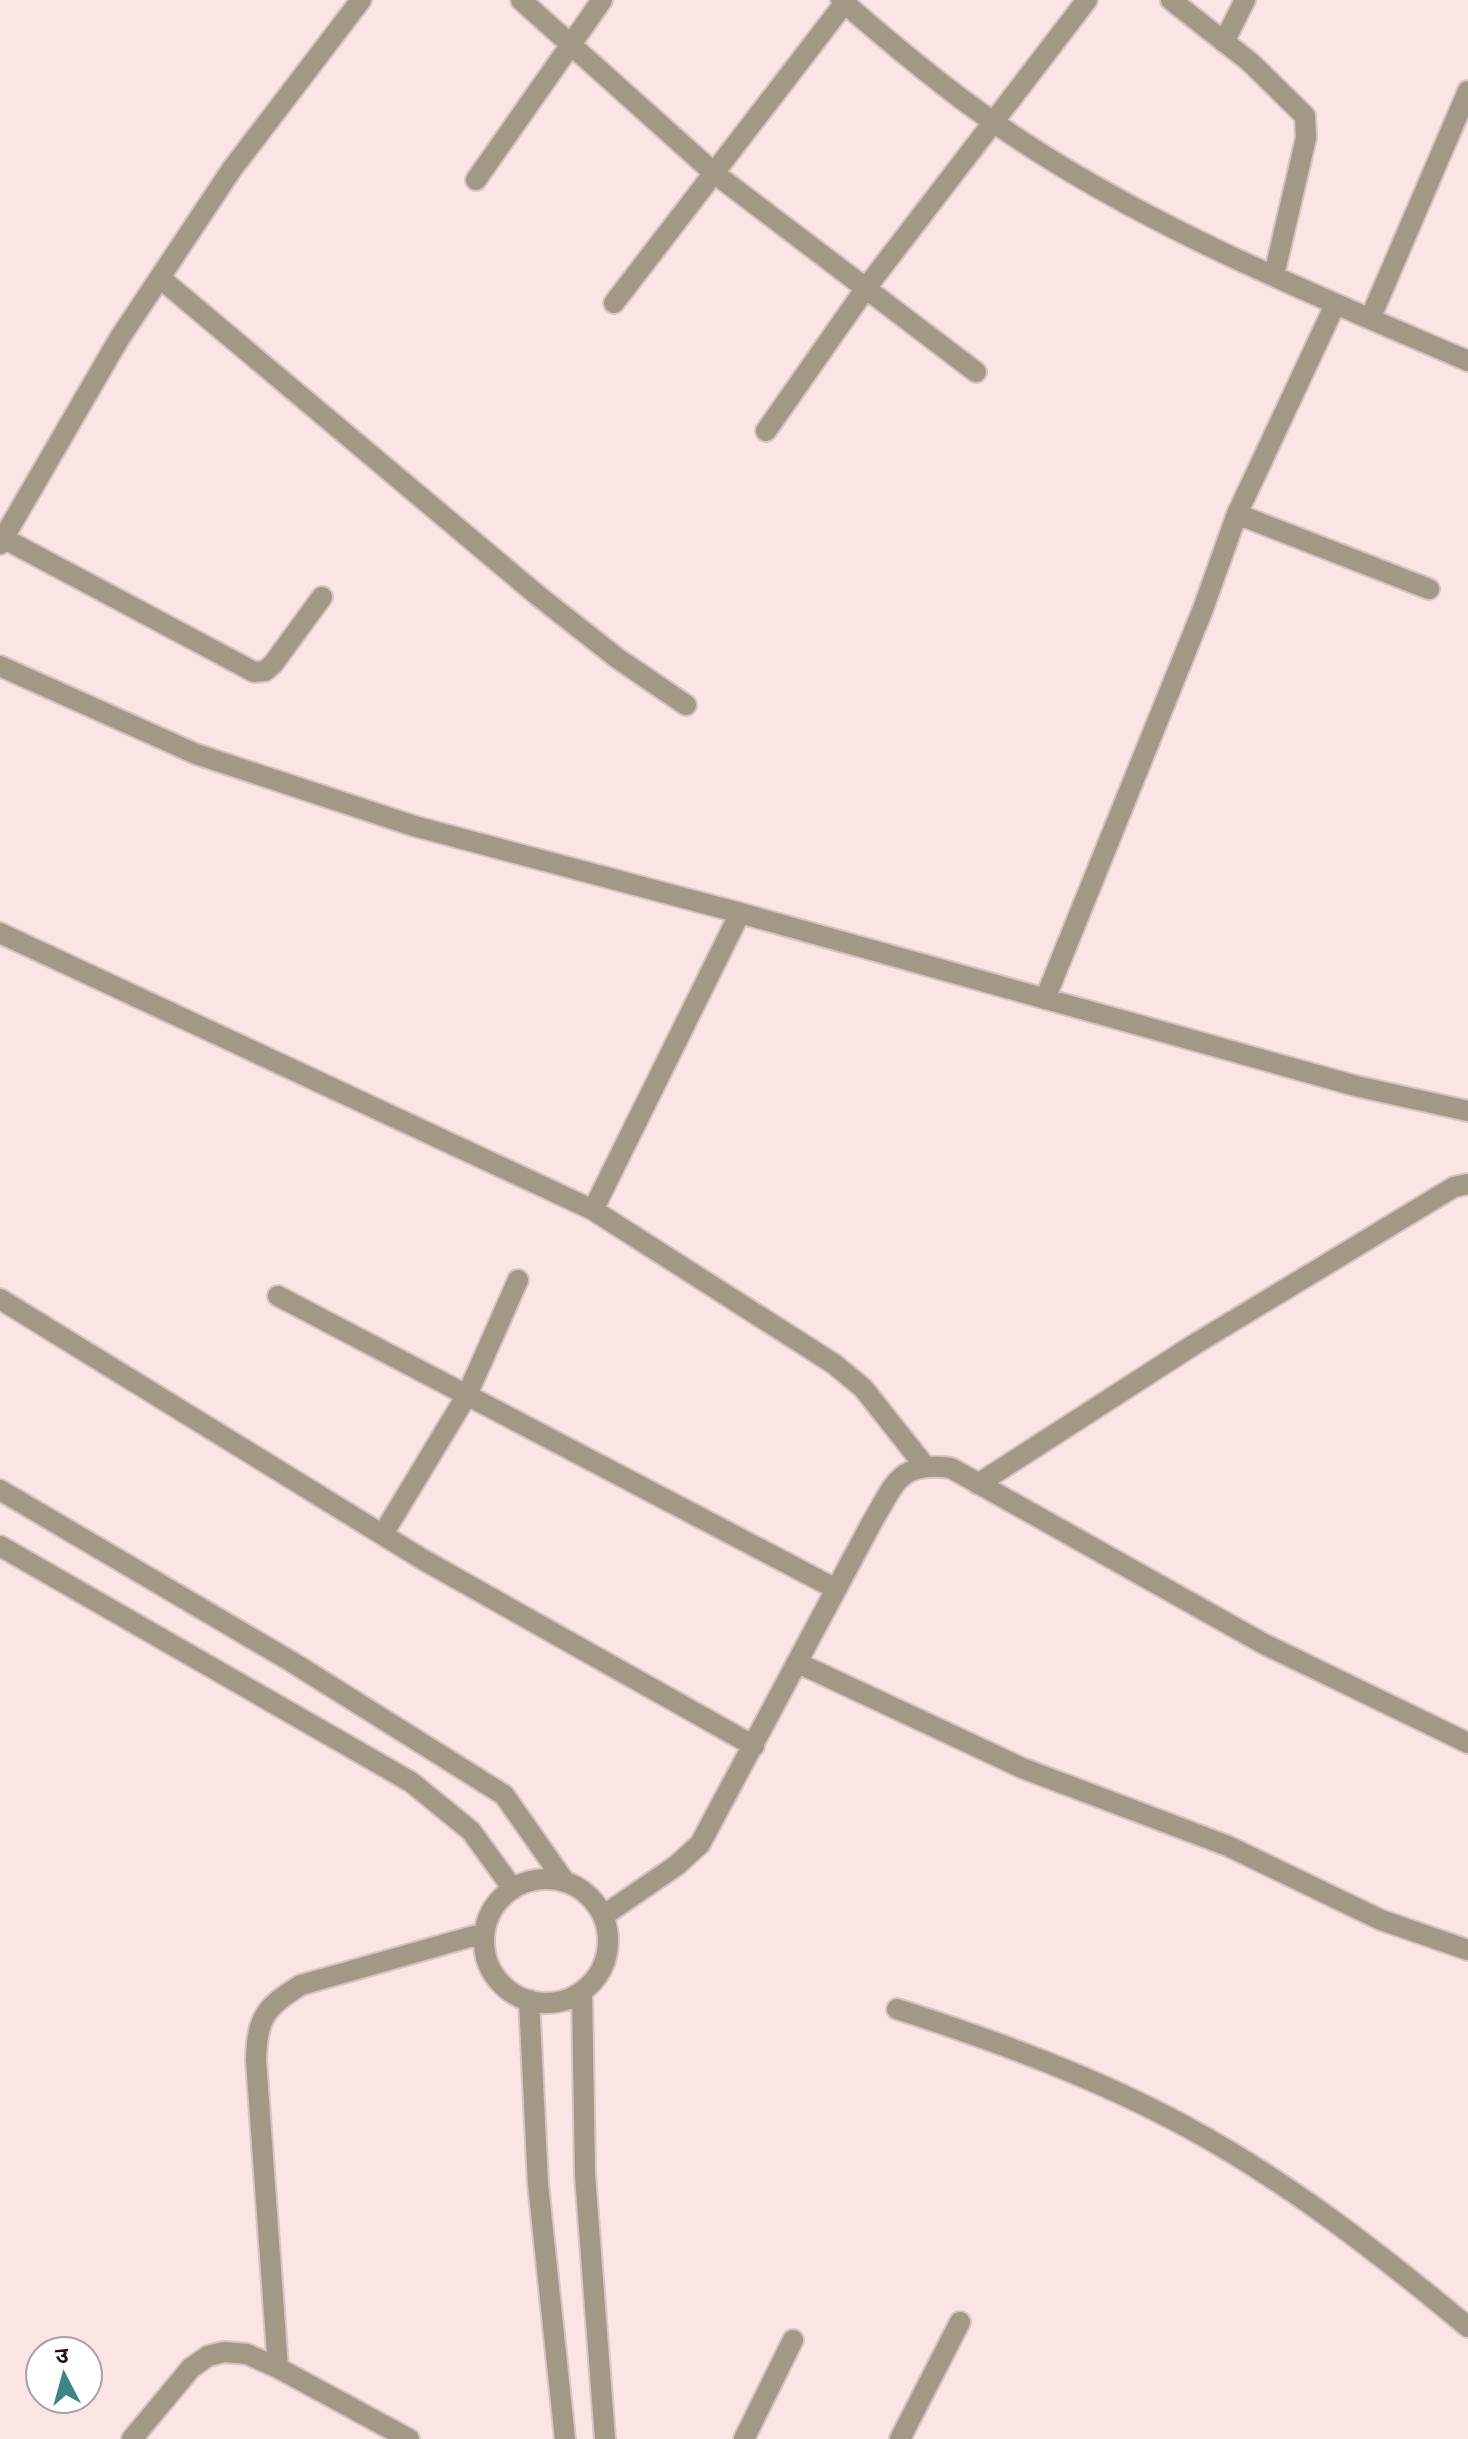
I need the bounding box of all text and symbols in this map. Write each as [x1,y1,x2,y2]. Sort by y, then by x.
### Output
north arrow [24,2335,104,2415]
text: उ [54,2342,71,2369]

